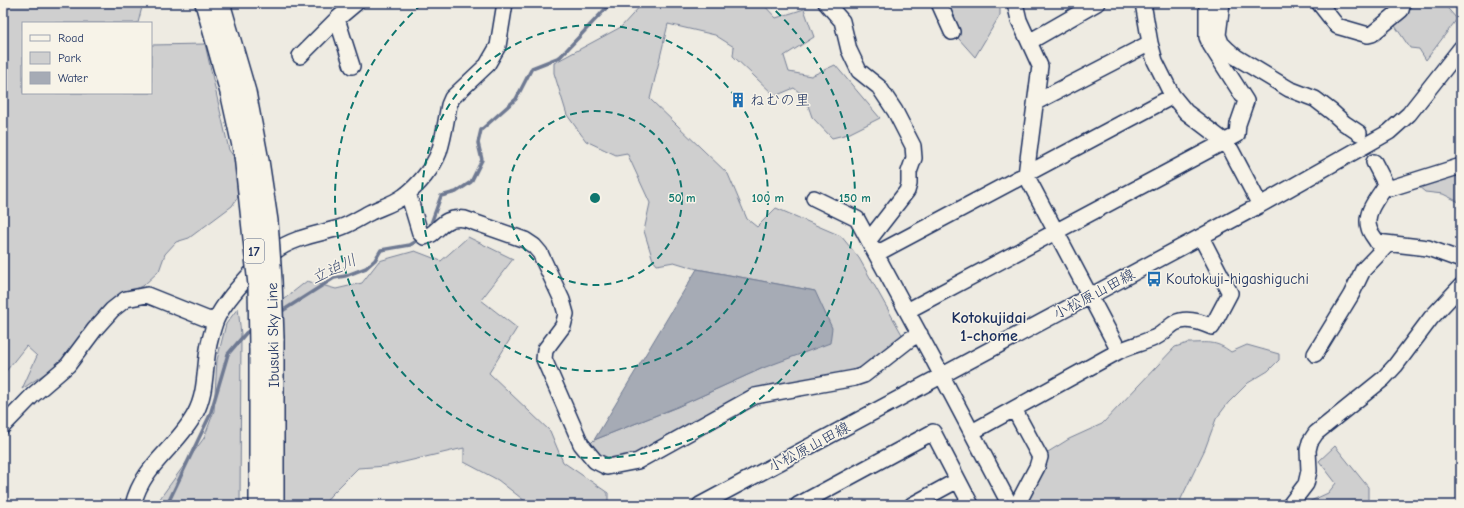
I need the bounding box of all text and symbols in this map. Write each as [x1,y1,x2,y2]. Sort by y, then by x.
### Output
legend [22,22,152,94]
text: Road [58,31,84,45]
text: Park [58,51,81,65]
text: Water [58,71,88,85]
building icon: ねむの里 [729,91,747,109]
place label: ねむの里 [750,91,810,109]
centre of rings [588,191,602,205]
text: 50 m [668,191,696,205]
text: 100 m [752,191,784,205]
text: 150 m [839,191,871,205]
road number: 17 [244,239,264,263]
water label: 立迫川 [308,251,360,287]
street label: 小松原山田線 [1050,265,1138,323]
bus stop icon: Koutokuji-higashiguchi [1145,270,1163,288]
place label: Koutokuji-higashiguchi [1166,270,1309,288]
street label: Ibusuki Sky Line [263,282,283,388]
district label: Kotokujidai 1-chome [952,309,1026,345]
street label: 小松原山田線 [765,418,853,476]

